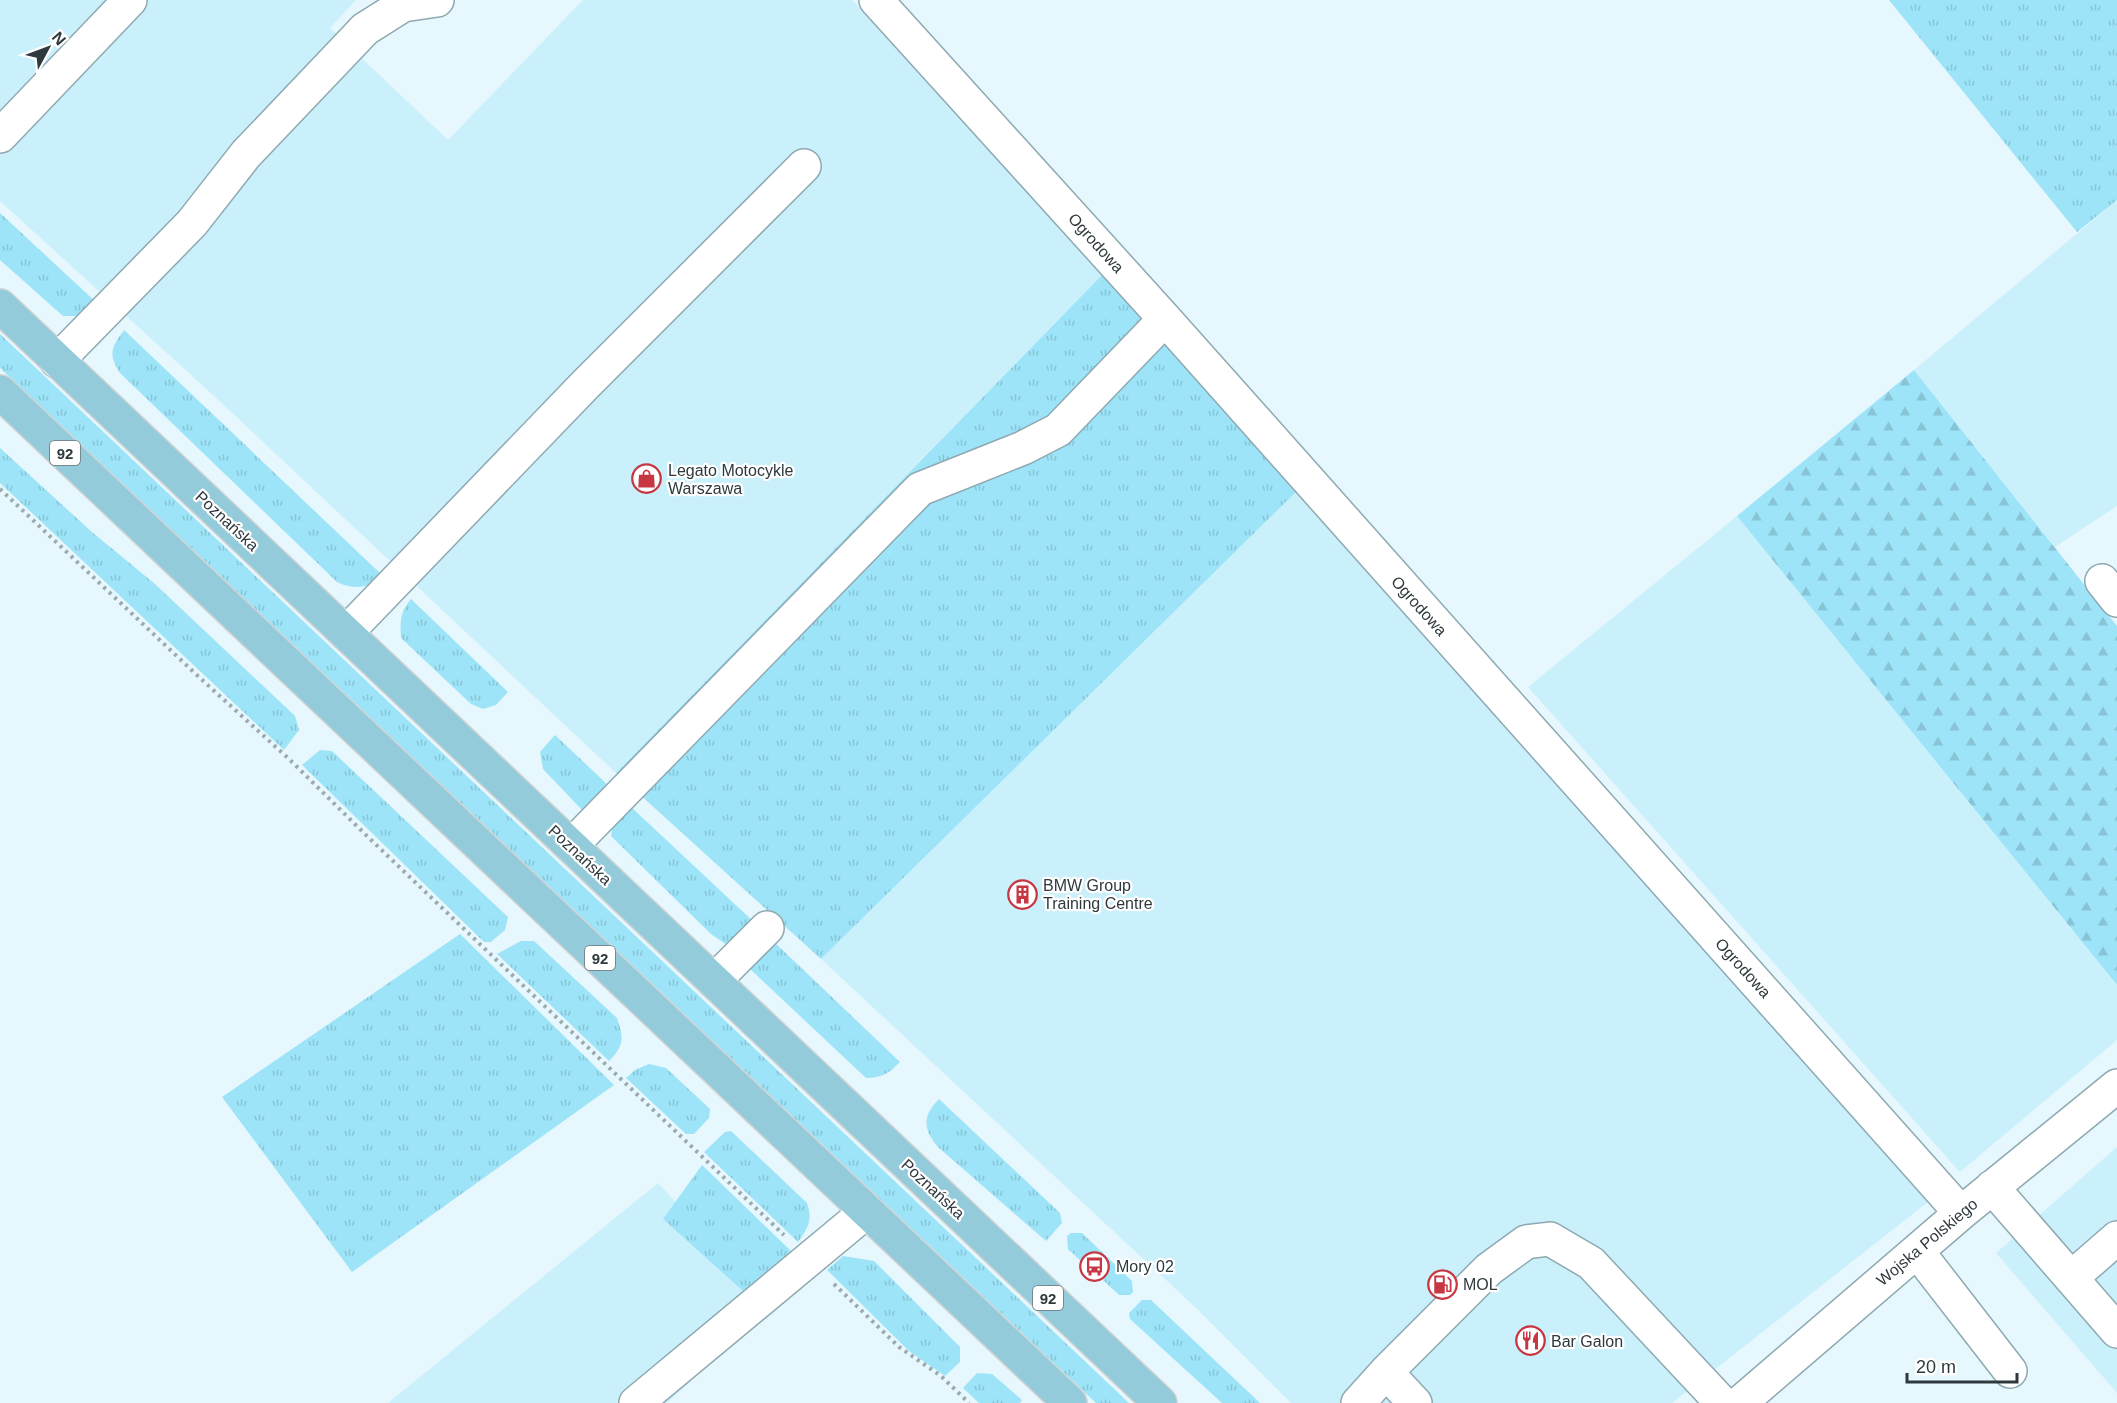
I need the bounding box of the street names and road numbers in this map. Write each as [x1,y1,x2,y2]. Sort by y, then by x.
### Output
street label: Ogrodowa [1065,210,1127,276]
road number: 92 [50,441,80,465]
street label: Poznańska [192,488,262,554]
street label: Ogrodowa [1388,573,1450,639]
street label: Poznańska [545,822,615,888]
street label: Ogrodowa [1712,935,1774,1001]
road number: 92 [585,946,615,970]
street label: Poznańska [898,1156,968,1222]
street label: Wojska Polskiego [1873,1195,1981,1289]
road number: 92 [1033,1286,1063,1310]

